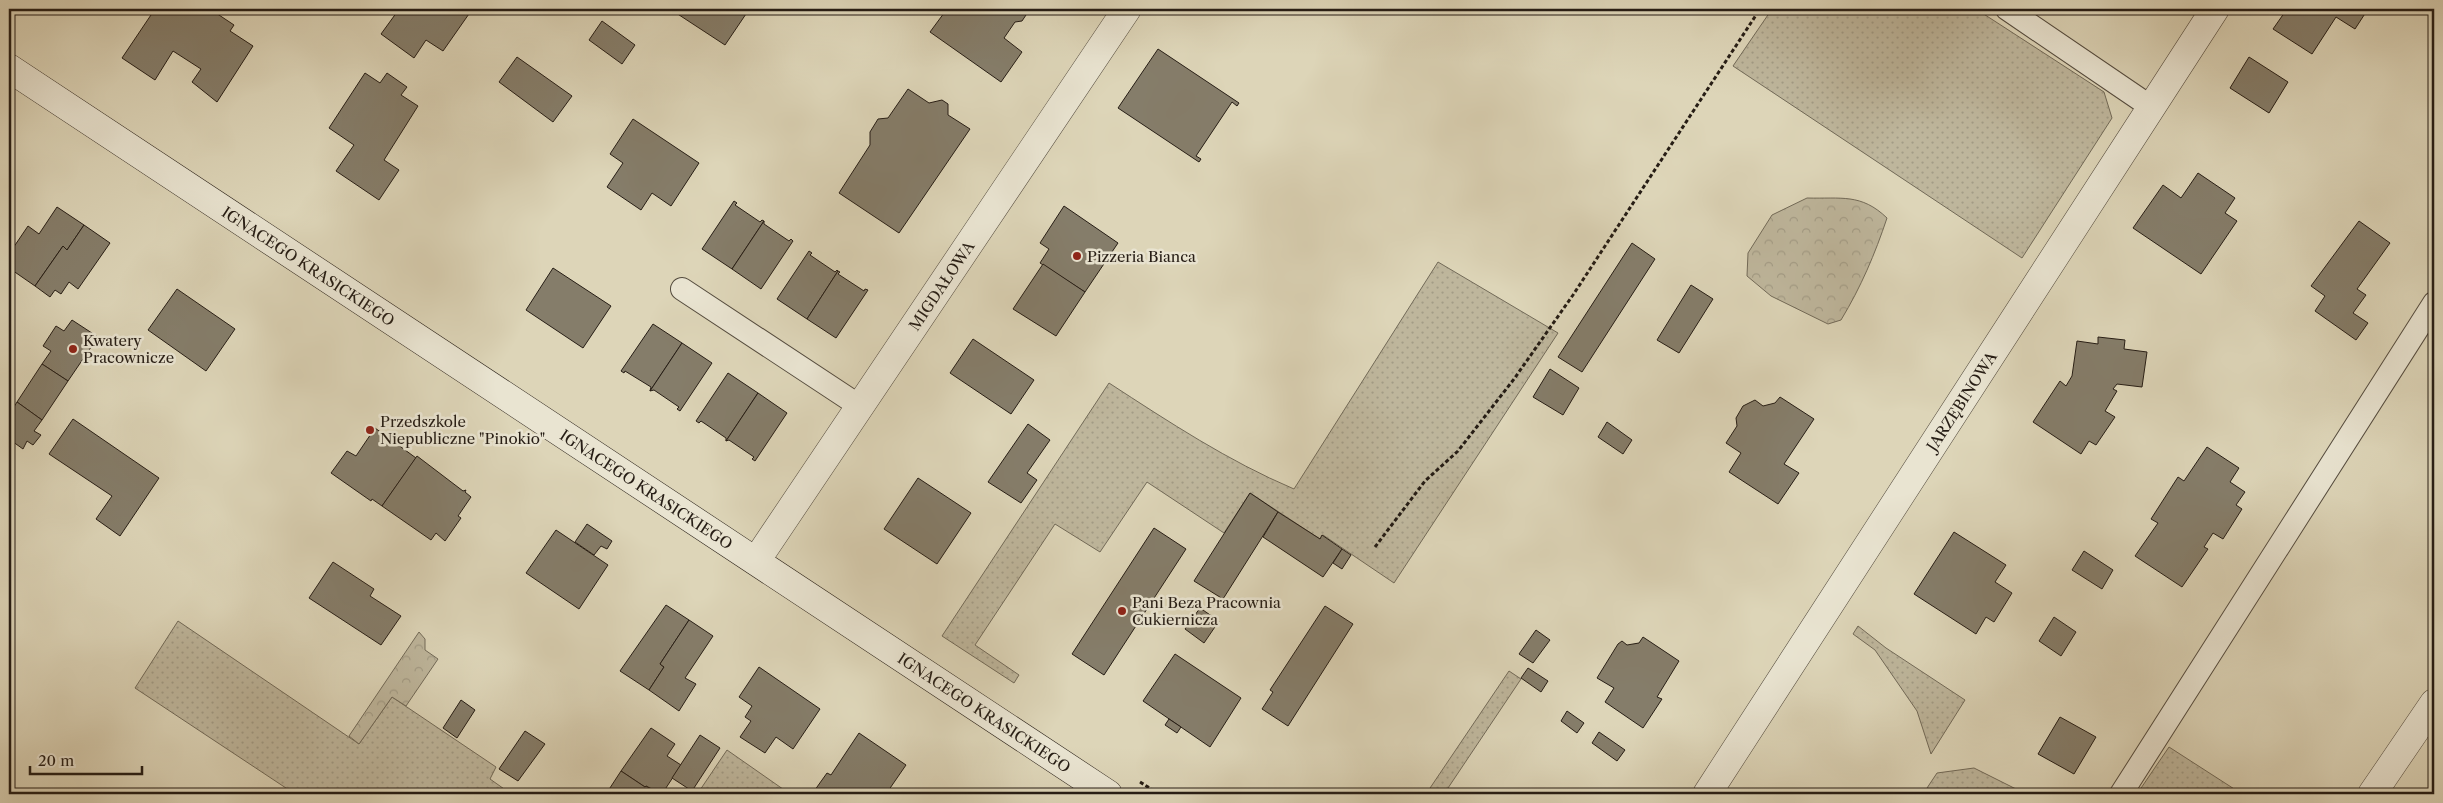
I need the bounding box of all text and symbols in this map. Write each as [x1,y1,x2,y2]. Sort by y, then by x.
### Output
street label: IGNACEGO KRASICKIEGO [219,202,399,330]
street label: MIGDAŁOWA [904,236,979,334]
place label: Pizzeria Bianca [1087,247,1196,266]
marker: Pizzeria Bianca [1071,250,1083,262]
place label: Kwatery Pracownicze [83,331,174,367]
marker: Kwatery Pracownicze [67,343,79,355]
street label: JARZĘBINOWA [1921,347,2001,456]
place label: Przedszkole Niepubliczne "Pinokio" [380,412,545,448]
marker: Przedszkole Niepubliczne "Pinokio" [364,424,376,436]
street label: IGNACEGO KRASICKIEGO [556,425,736,553]
place label: Pani Beza Pracownia Cukiernicza [1132,593,1281,629]
marker: Pani Beza Pracownia Cukiernicza [1116,605,1128,617]
street label: IGNACEGO KRASICKIEGO [894,648,1074,776]
scale bar [30,743,142,775]
text: 20 m [38,751,74,770]

